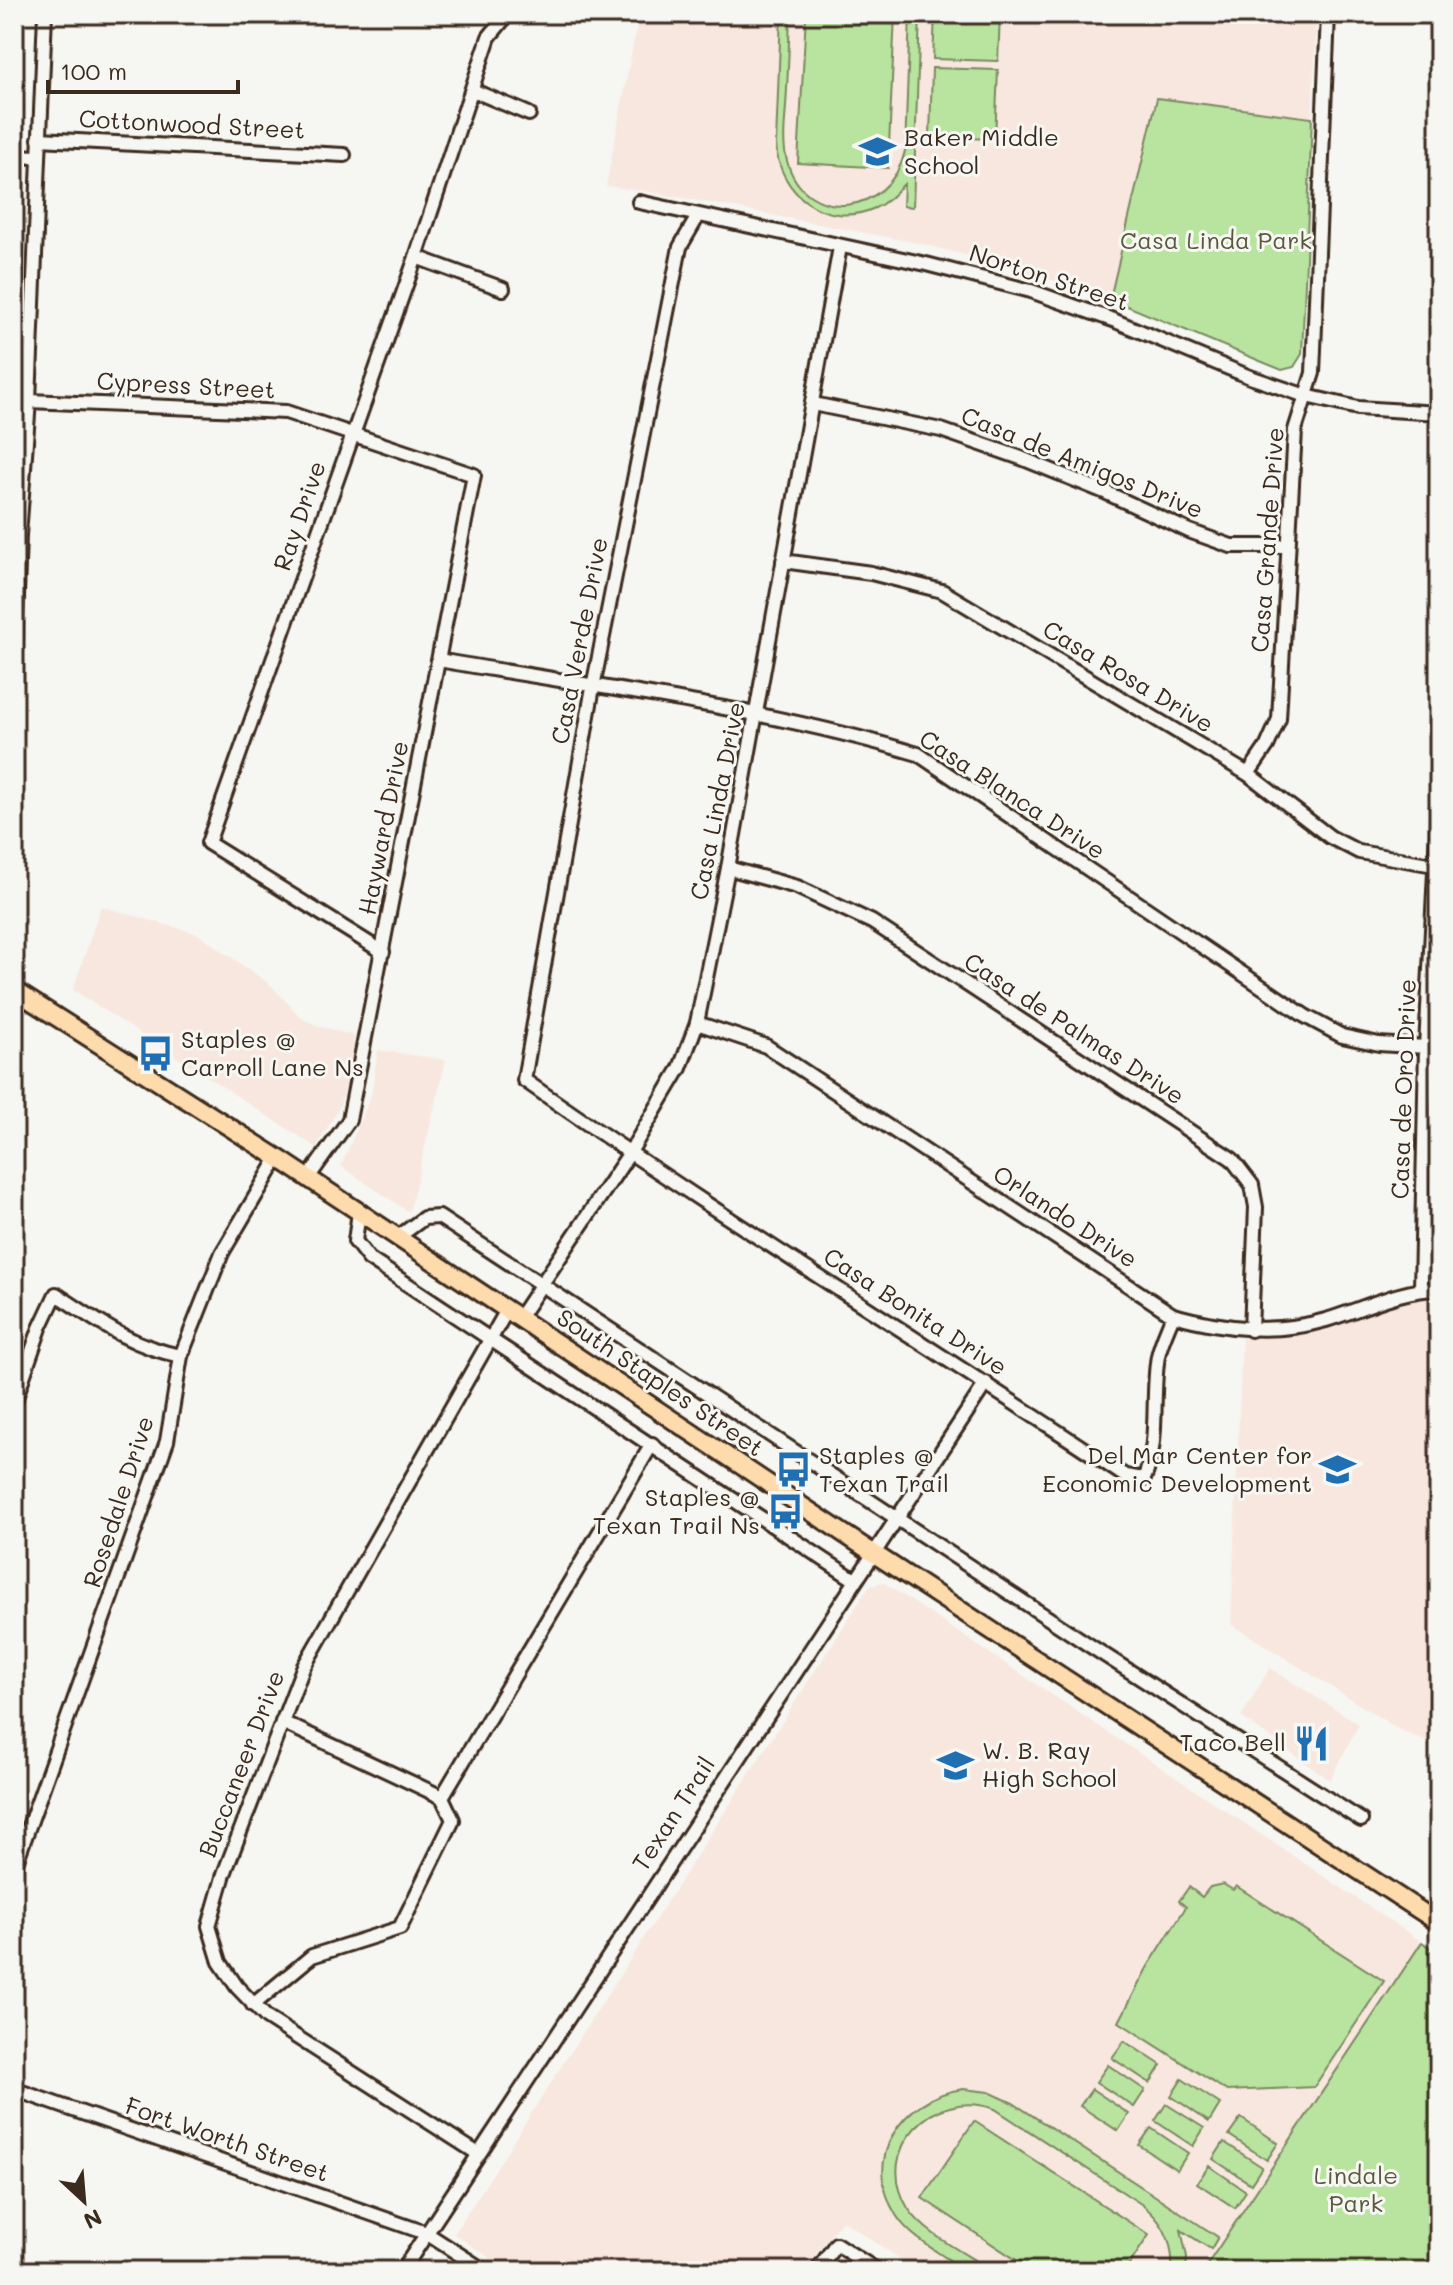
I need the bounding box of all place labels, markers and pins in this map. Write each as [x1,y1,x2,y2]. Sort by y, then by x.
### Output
place label: Baker Middle School [904,121,1059,180]
school or university icon: Baker Middle School [859,133,897,171]
place label: Staples @ Carroll Lane Ns [181,1023,364,1082]
bus stop icon: Staples @ Carroll Lane Ns [136,1035,174,1073]
place label: Staples @ Texan Trail [819,1439,949,1498]
place label: Del Mar Center for Economic Development [1042,1439,1312,1498]
bus stop icon: Staples @ Texan Trail [774,1451,812,1489]
school or university icon: Del Mar Center for Economic Development [1319,1451,1357,1489]
place label: Staples @ Texan Trail Ns [593,1481,760,1540]
bus stop icon: Staples @ Texan Trail Ns [767,1493,805,1531]
restaurant icon: Taco Bell [1293,1724,1331,1762]
place label: Taco Bell [1180,1726,1286,1757]
place label: W. B. Ray High School [982,1734,1117,1793]
school or university icon: W. B. Ray High School [937,1746,975,1784]

